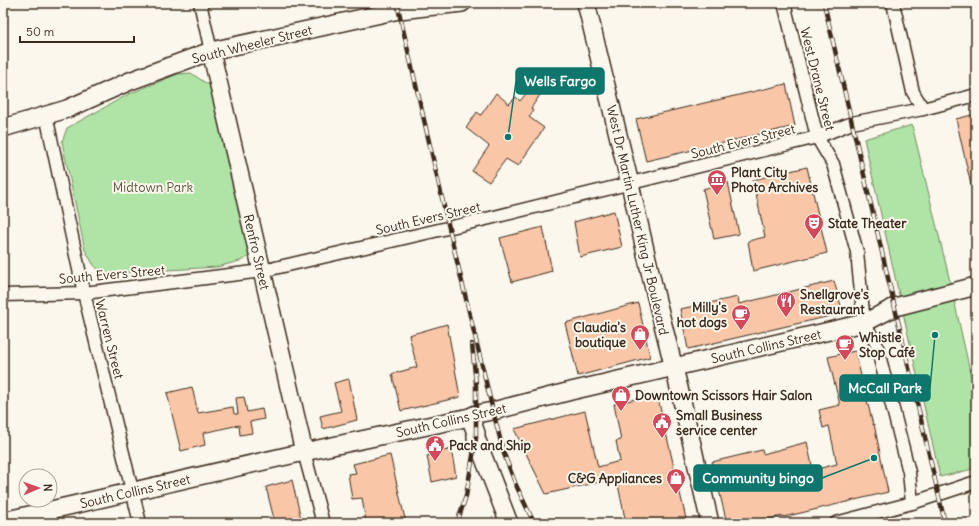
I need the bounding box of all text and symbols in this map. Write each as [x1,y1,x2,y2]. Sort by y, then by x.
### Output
scale bar [20,18,134,44]
street label: South Wheeler Street [190,21,315,68]
text: 50 m [26,24,55,39]
street label: West Drane Street [796,26,839,133]
callout: Wells Fargo [516,68,604,94]
text: Wells Fargo [524,72,596,90]
street label: West Dr Martin Luther King Jr Boulevard [603,103,672,337]
street label: South Evers Street [689,120,798,163]
place label: Plant City Photo Archives [731,164,818,196]
museum icon: Plant City Photo Archives [706,168,728,196]
park label: Midtown Park [113,179,194,196]
street label: South Evers Street [374,198,483,239]
theatre icon: State Theater [803,212,825,240]
street label: Renfro Street [240,213,274,292]
place label: State Theater [828,215,907,232]
street label: South Evers Street [58,261,167,288]
place label: Snellgrove's Restaurant [800,286,869,318]
restaurant icon: Snellgrove's Restaurant [775,290,797,318]
street label: Warren Street [91,298,128,381]
place label: Milly's hot dogs [677,299,727,331]
cafe icon: Milly's hot dogs [730,303,752,331]
place label: Claudia's boutique [573,319,626,351]
shop icon: Claudia's boutique [629,323,651,351]
street label: South Collins Street [709,325,824,367]
place label: Whistle Stop Café [859,329,915,361]
cafe icon: Whistle Stop Café [834,333,856,361]
callout: McCall Park [840,375,930,401]
text: McCall Park [848,379,922,397]
shop icon: Downtown Scissors Hair Salon [610,384,632,412]
place label: Downtown Scissors Hair Salon [635,387,813,404]
street label: South Collins Street [394,399,509,441]
place label: Small Business service center [676,407,762,439]
public building icon: Small Business service center [651,411,673,439]
public building icon: Pack and Ship [424,434,446,462]
place label: Pack and Ship [449,437,532,454]
callout: Community bingo [694,465,822,491]
shop icon: C&G Appliances [665,467,687,495]
north arrow [18,468,58,508]
text: Community bingo [702,469,814,487]
street label: South Collins Street [78,470,193,512]
place label: C&G Appliances [568,470,662,487]
text: N [41,484,55,492]

